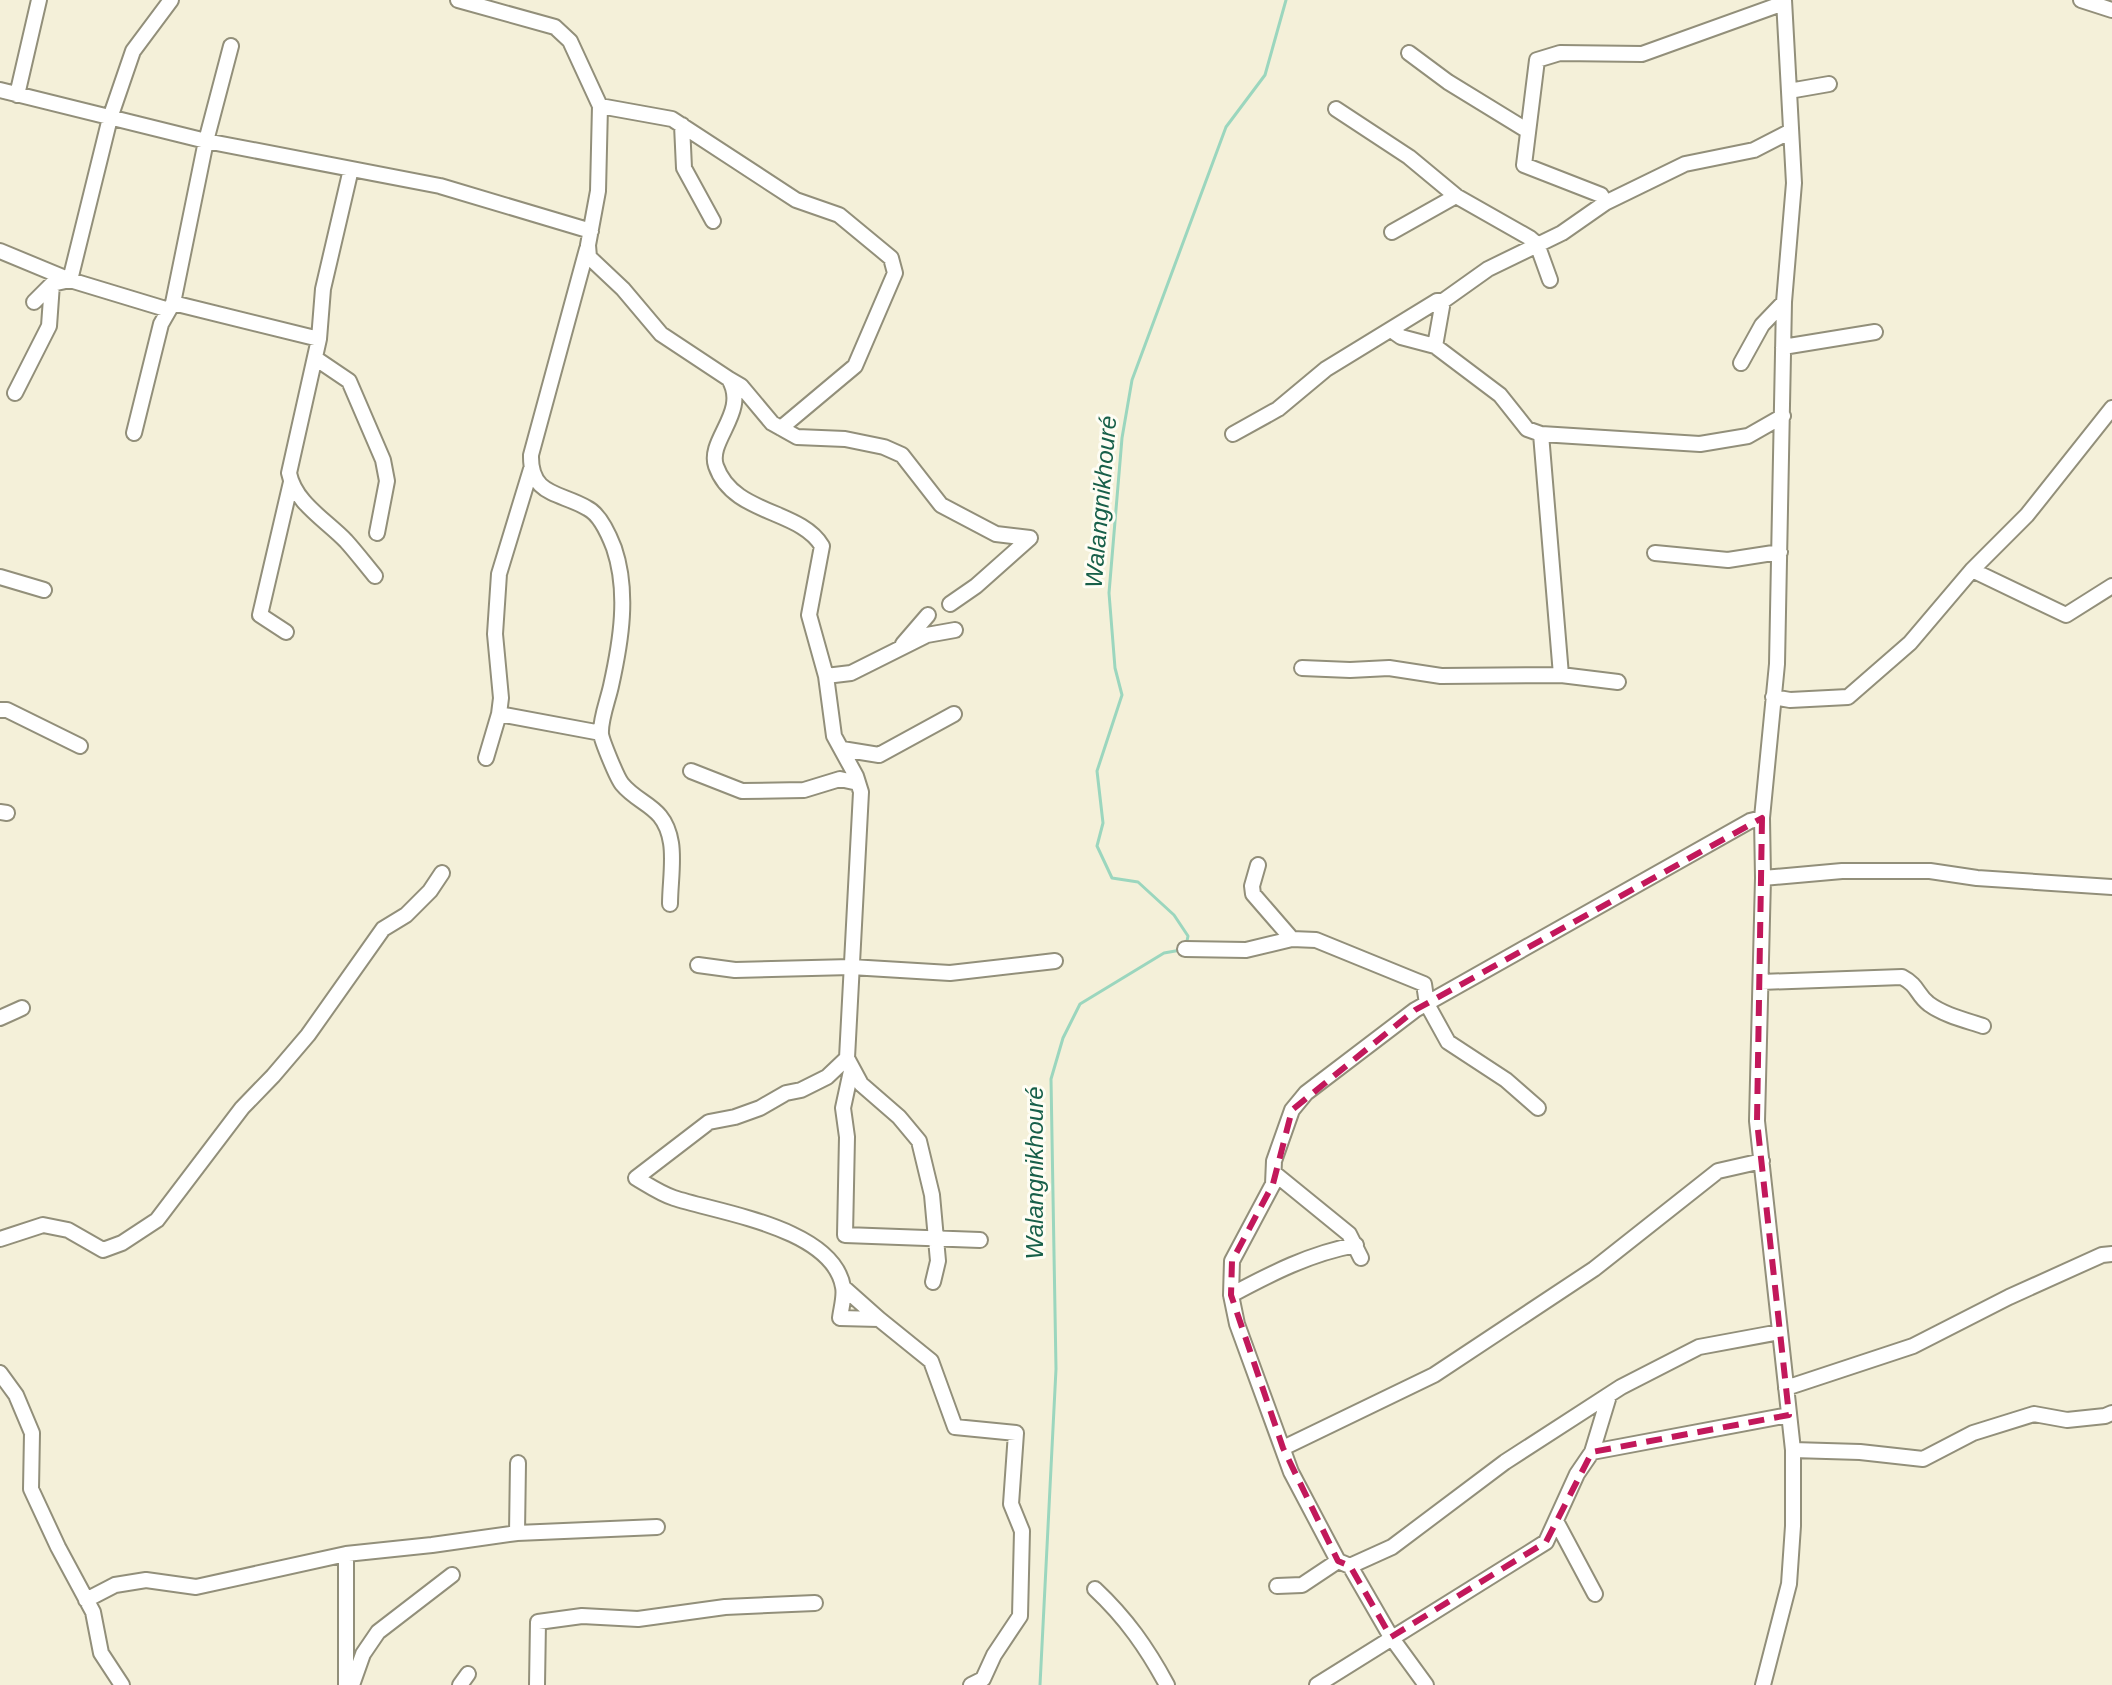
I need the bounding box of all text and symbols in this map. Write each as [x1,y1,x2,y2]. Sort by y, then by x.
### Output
water label: Walangnikhouré [1080,415,1121,589]
water label: Walangnikhouré [1021,1086,1048,1260]

